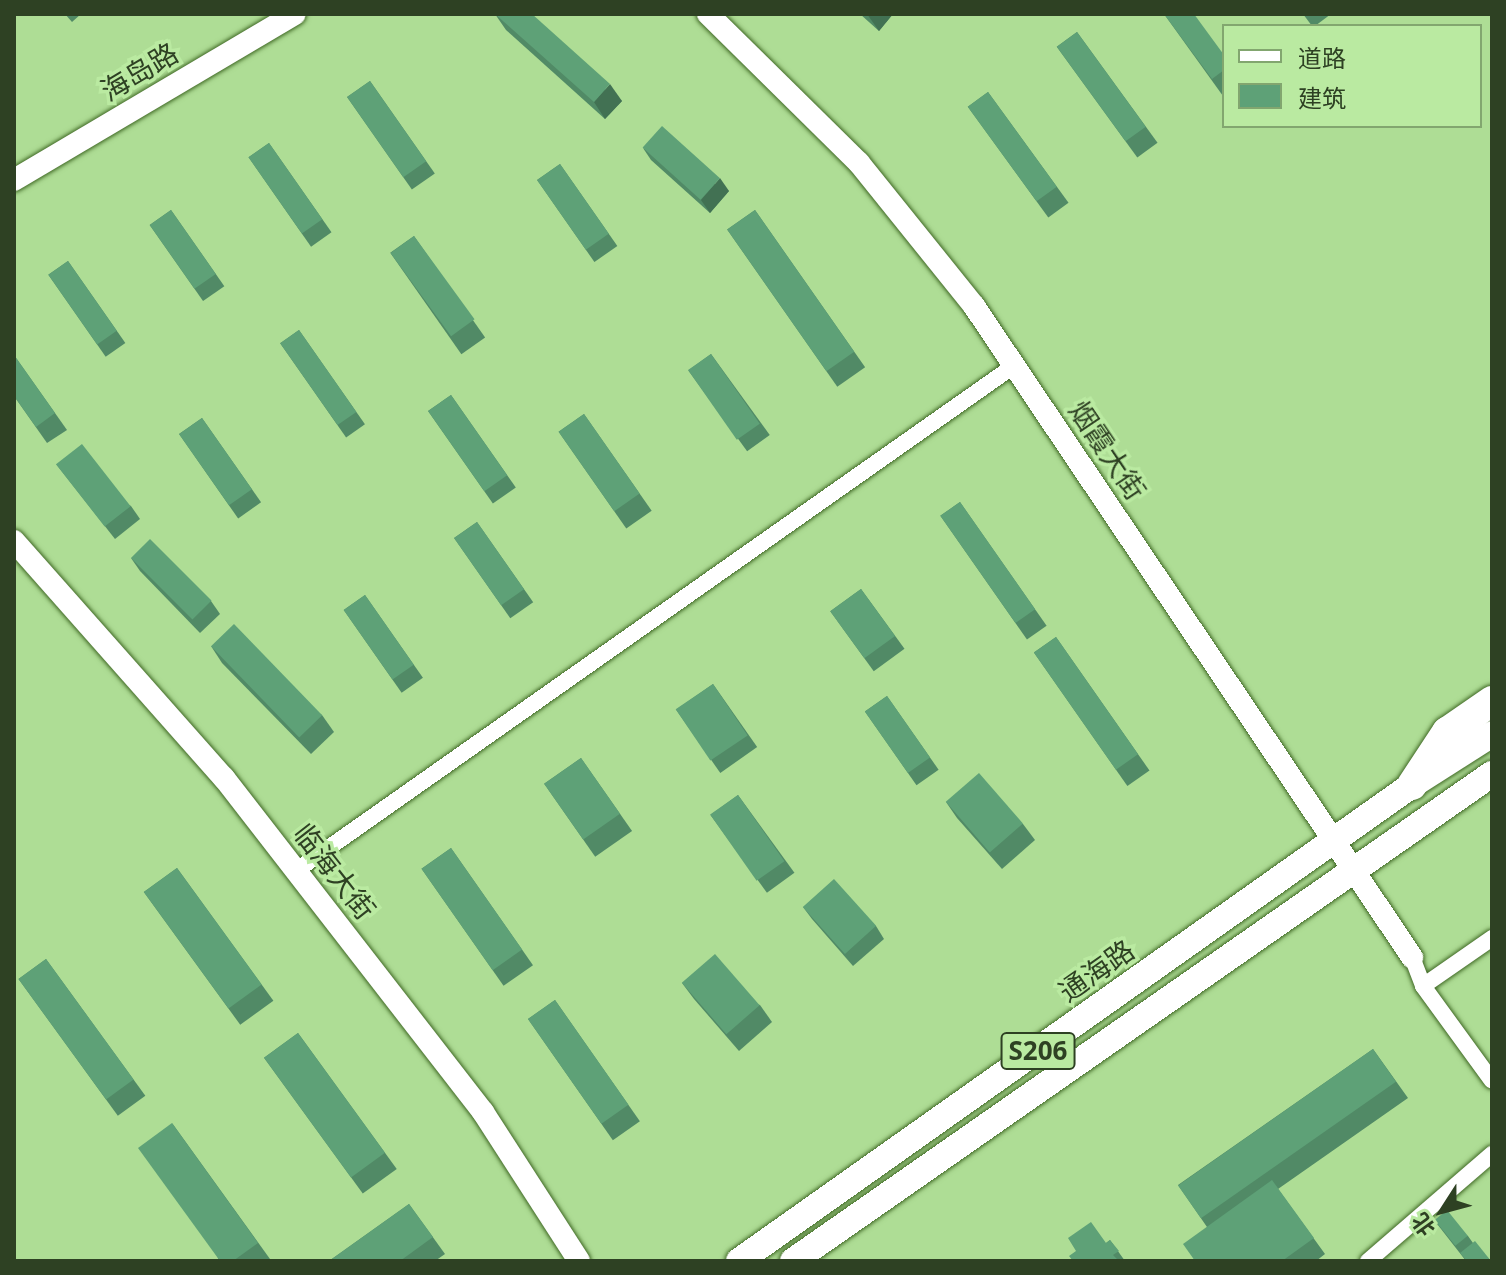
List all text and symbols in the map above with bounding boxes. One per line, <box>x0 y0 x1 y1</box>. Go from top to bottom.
legend <box>1222 24 1482 128</box>
street label: 海岛路 <box>94 35 184 107</box>
text: 道路 <box>1298 41 1346 74</box>
text: 建筑 <box>1298 81 1346 114</box>
street label: 烟霞大街 <box>1063 394 1153 506</box>
street label: 临海大街 <box>287 817 383 925</box>
street label: 通海路 <box>1052 932 1140 1008</box>
road number: S206 <box>1000 1029 1076 1073</box>
north arrow <box>1402 1171 1482 1251</box>
text: 北 <box>1404 1207 1441 1243</box>

